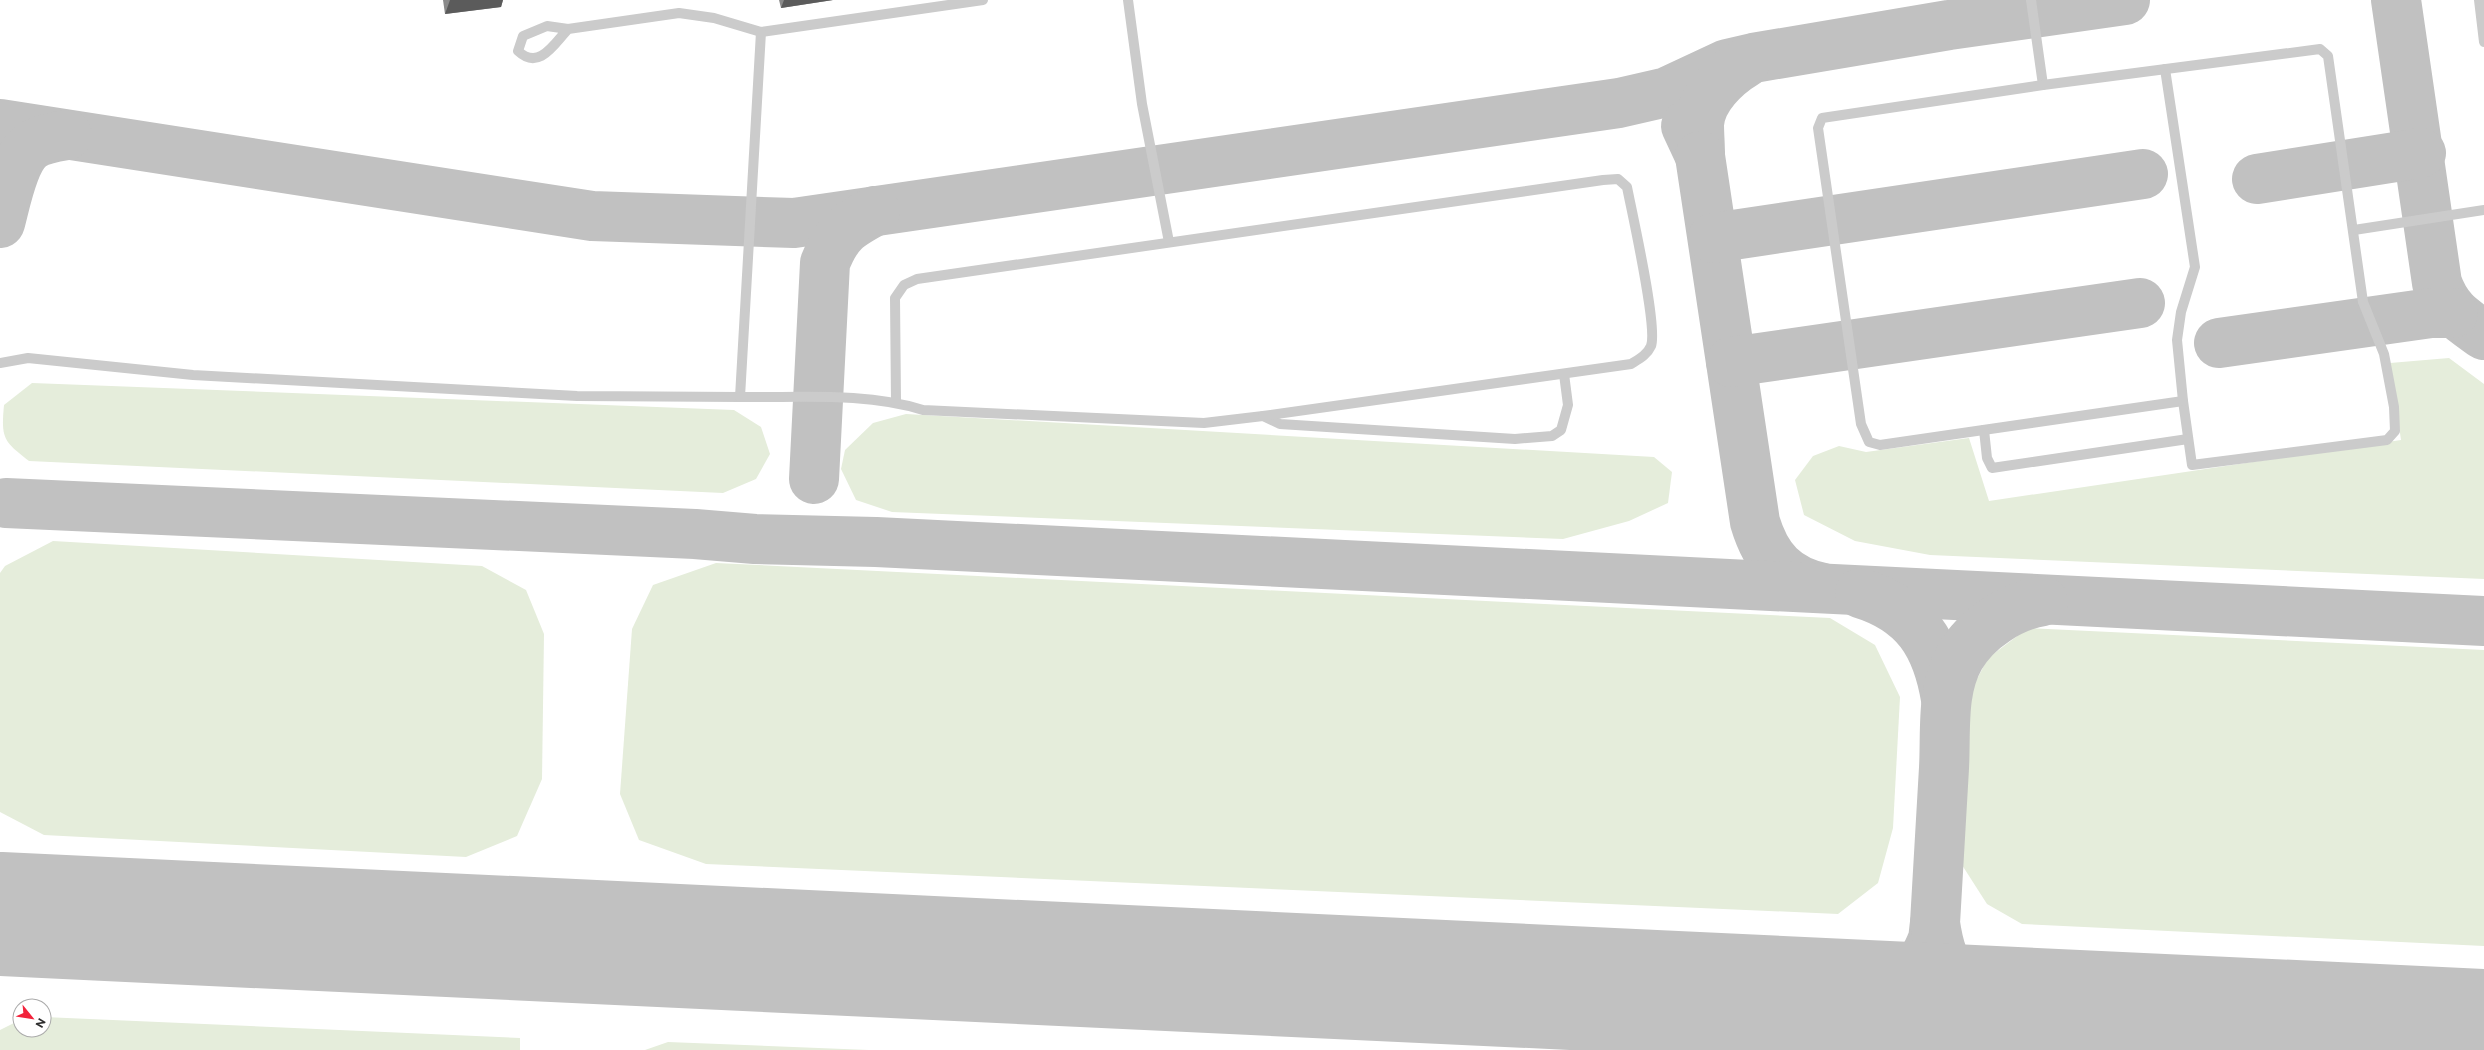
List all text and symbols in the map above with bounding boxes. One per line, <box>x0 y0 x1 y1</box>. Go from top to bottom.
north arrow <box>12 998 52 1038</box>
text: N <box>32 1016 49 1030</box>

